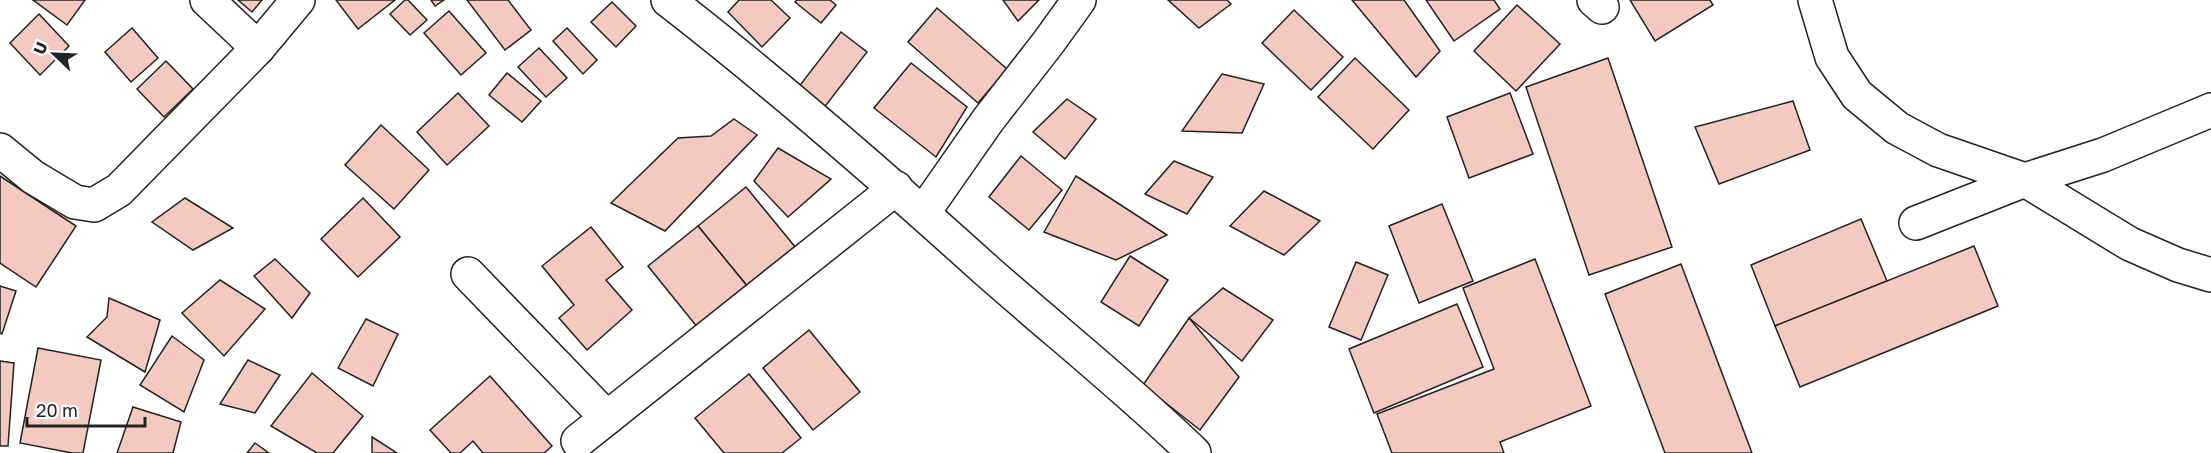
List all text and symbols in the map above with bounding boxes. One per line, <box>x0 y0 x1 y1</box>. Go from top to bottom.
north arrow <box>24 24 84 84</box>
text: U <box>29 39 52 57</box>
scale bar <box>27 390 146 428</box>
text: 20 m <box>36 399 78 421</box>

